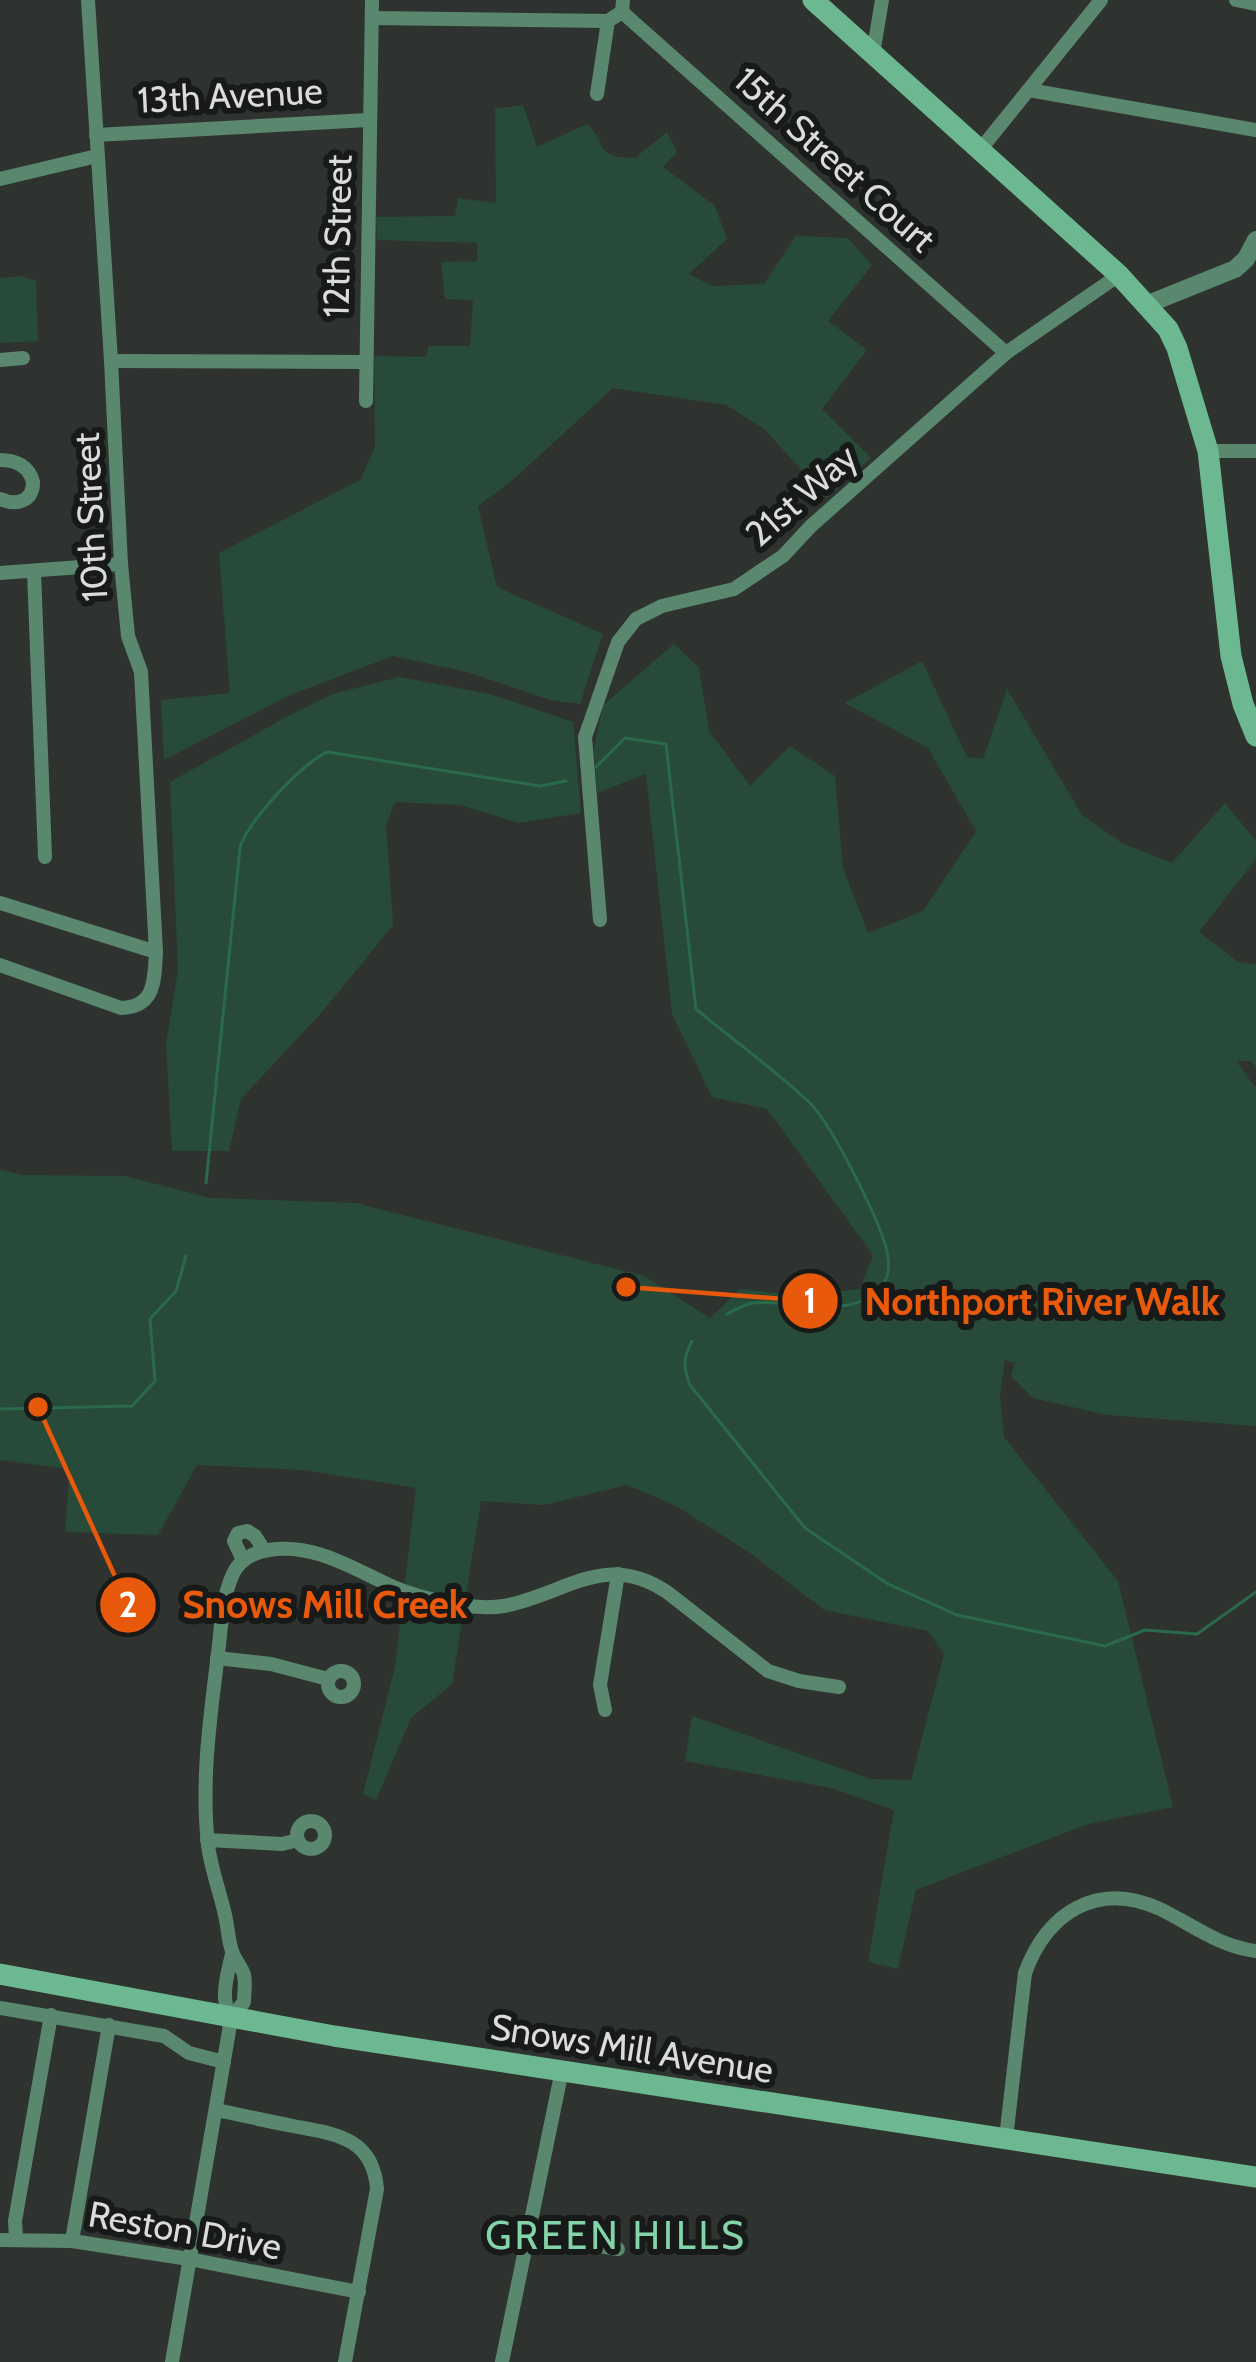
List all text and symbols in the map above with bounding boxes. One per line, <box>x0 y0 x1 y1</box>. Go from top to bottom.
street label: 15th Street Court <box>725 57 945 261</box>
street label: 13th Avenue <box>136 68 324 122</box>
street label: 12th Street <box>314 154 360 318</box>
street label: 10th Street <box>64 431 116 603</box>
street label: 21st Way <box>736 435 866 555</box>
callout: Northport River Walk <box>780 1263 1244 1338</box>
text: Northport River Walk <box>864 1277 1220 1325</box>
text: 1 <box>803 1278 817 1322</box>
callout: Snows Mill Creek <box>98 1567 492 1642</box>
text: Snows Mill Creek <box>182 1580 468 1628</box>
text: 2 <box>118 1582 138 1626</box>
street label: Snows Mill Avenue <box>488 2004 776 2092</box>
street label: Reston Drive <box>85 2191 285 2269</box>
district label: GREEN HILLS <box>485 2211 747 2259</box>

